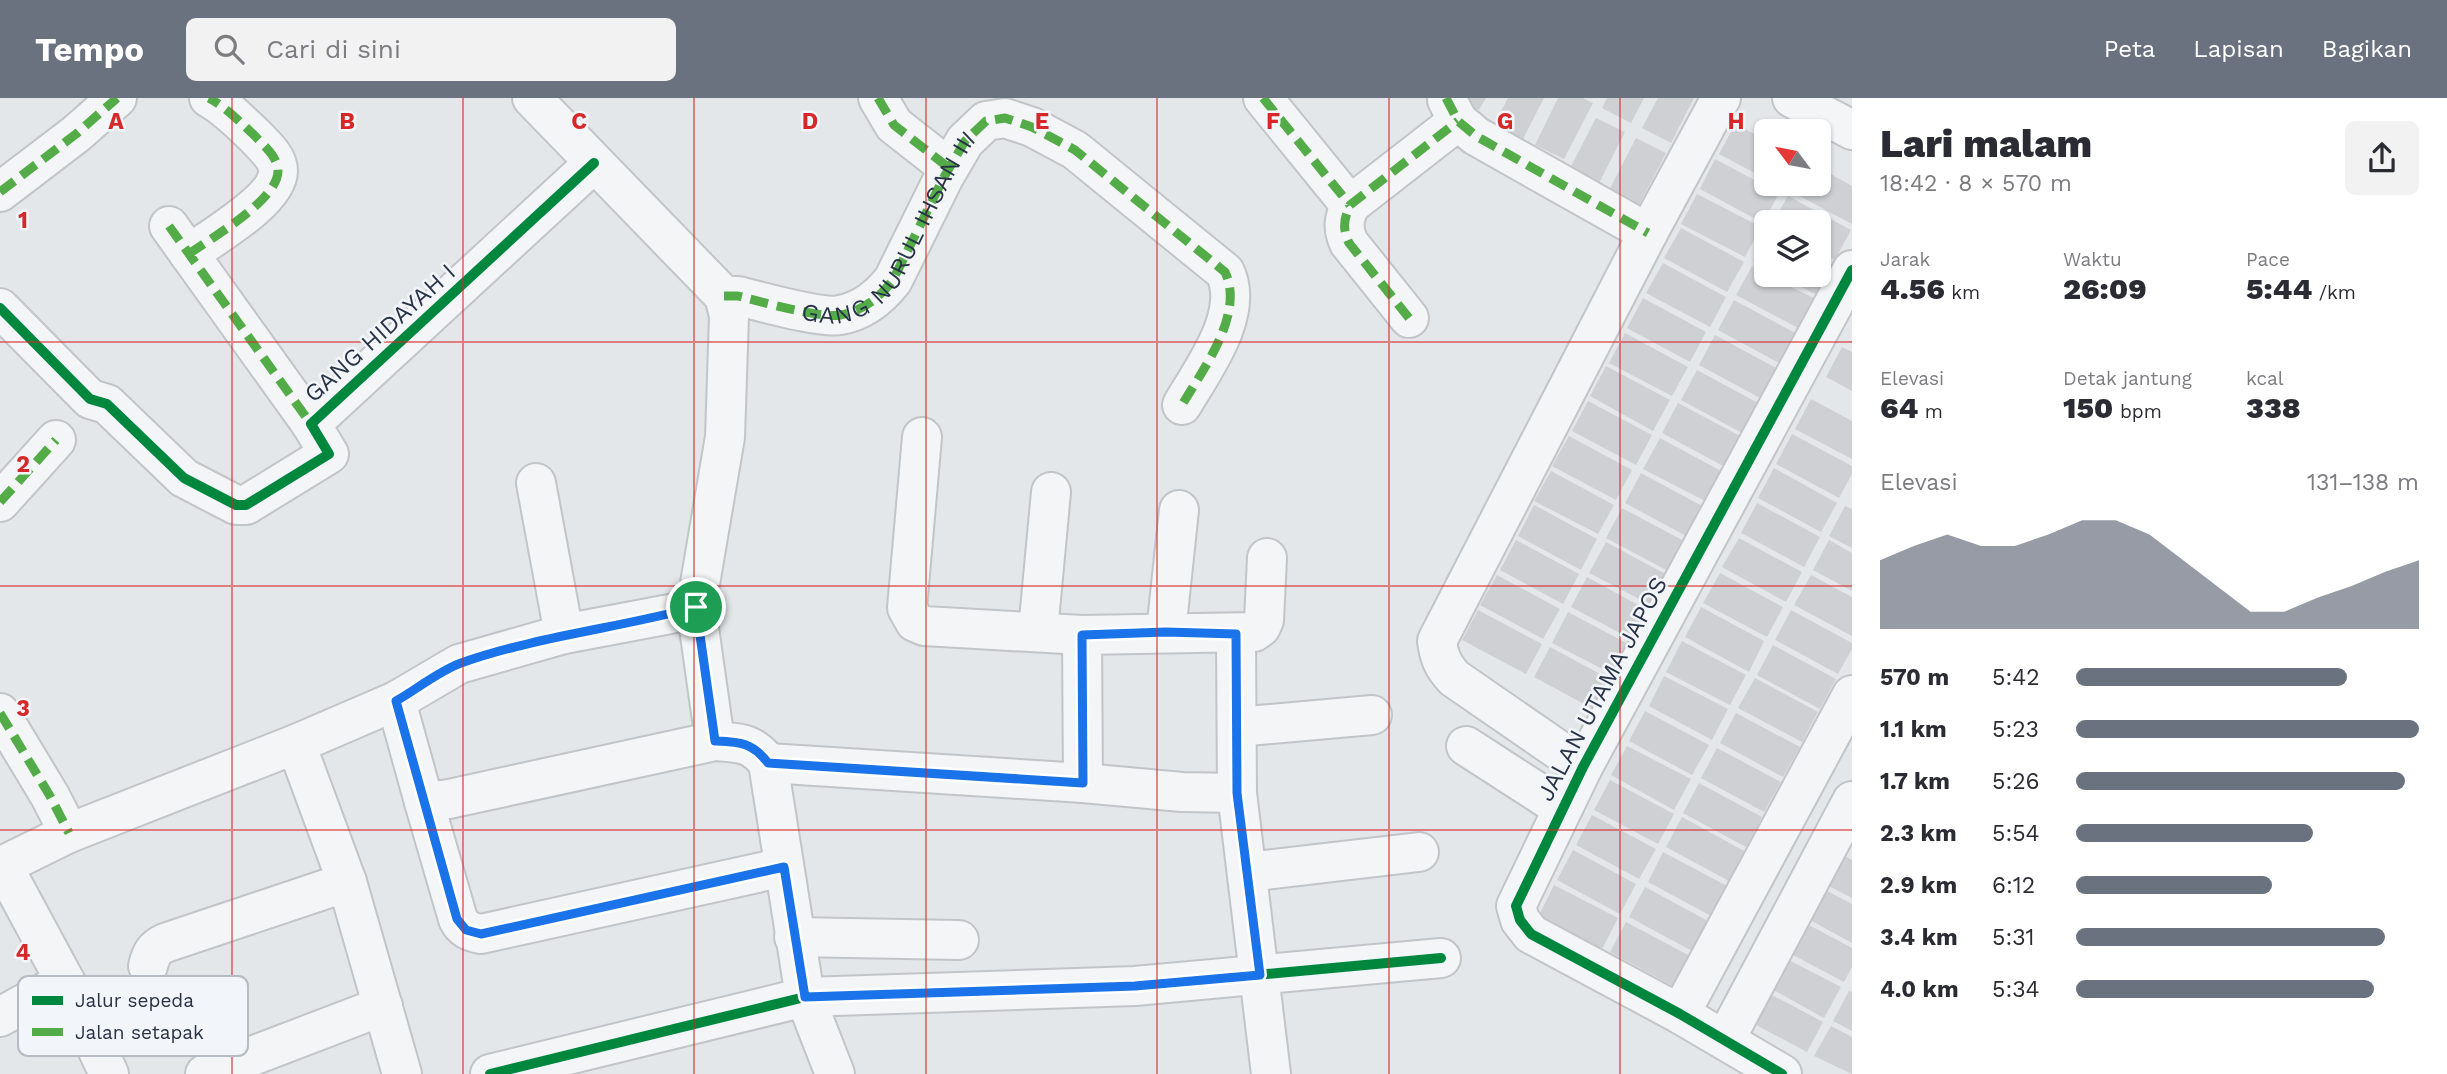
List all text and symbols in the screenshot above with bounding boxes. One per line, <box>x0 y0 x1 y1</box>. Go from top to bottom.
search box <box>186 18 676 81</box>
text: Tempo <box>35 30 144 69</box>
icon: search <box>210 30 248 68</box>
text: Cari di sini <box>266 34 401 64</box>
text: Peta <box>2104 35 2155 63</box>
text: Lapisan <box>2193 35 2284 63</box>
text: Bagikan <box>2322 35 2412 63</box>
text: A <box>108 108 124 135</box>
text: B <box>339 108 355 135</box>
text: C <box>571 108 587 135</box>
text: D <box>802 108 818 135</box>
text: E <box>1035 108 1049 135</box>
text: F <box>1266 108 1280 135</box>
text: G <box>1497 108 1513 135</box>
text: H <box>1727 108 1745 135</box>
north arrow <box>1754 119 1830 196</box>
map controls <box>1754 119 1831 287</box>
button: share <box>2345 121 2419 195</box>
text: Lari malam <box>1880 122 2092 166</box>
street label: GANG NURUL IHSAN III <box>800 125 981 330</box>
text: 18:42 · 8 × 570 m <box>1880 170 2072 197</box>
text: 1 <box>18 207 28 234</box>
button: layers <box>1754 210 1831 287</box>
text: Jarak <box>1880 248 1930 271</box>
text: Waktu <box>2063 248 2122 271</box>
text: Pace <box>2246 248 2290 271</box>
street label: GANG HIDAYAH I <box>299 258 461 408</box>
text: 4.56 <box>1880 271 1945 306</box>
text: 26:09 <box>2063 271 2147 306</box>
text: 5:44 <box>2246 271 2312 306</box>
text: km <box>1945 281 1980 304</box>
text: /km <box>2312 281 2356 304</box>
text: Elevasi <box>1880 367 1944 390</box>
text: Detak jantung <box>2063 367 2192 390</box>
text: kcal <box>2246 367 2284 390</box>
text: 64 <box>1880 390 1918 425</box>
text: 150 <box>2063 390 2113 425</box>
text: 338 <box>2246 390 2301 425</box>
text: m <box>1918 400 1943 423</box>
text: bpm <box>2113 400 2162 423</box>
text: 2 <box>16 451 30 478</box>
text: Elevasi <box>1880 469 1958 496</box>
text: 131–138 m <box>2307 469 2419 496</box>
street label: JALAN UTAMA JAPOS <box>1531 572 1673 806</box>
pin <box>666 577 726 637</box>
icon: arrive <box>677 588 715 626</box>
text: 570 m <box>1880 664 1949 691</box>
text: 5:42 <box>1992 664 2040 691</box>
text: 3 <box>16 695 30 722</box>
text: 1.1 km <box>1880 716 1947 743</box>
text: 5:23 <box>1992 716 2039 743</box>
text: 1.7 km <box>1880 768 1950 795</box>
text: 5:26 <box>1992 768 2040 795</box>
text: 2.3 km <box>1880 820 1957 847</box>
text: 5:54 <box>1992 820 2040 847</box>
text: 2.9 km <box>1880 872 1957 899</box>
text: 6:12 <box>1992 872 2035 899</box>
text: 3.4 km <box>1880 924 1958 951</box>
text: 5:31 <box>1992 924 2035 951</box>
text: 4 <box>16 939 31 966</box>
legend <box>18 976 248 1056</box>
text: 4.0 km <box>1880 976 1959 1003</box>
text: 5:34 <box>1992 976 2040 1003</box>
text: Jalur sepeda <box>75 989 194 1012</box>
text: Jalan setapak <box>75 1021 204 1044</box>

